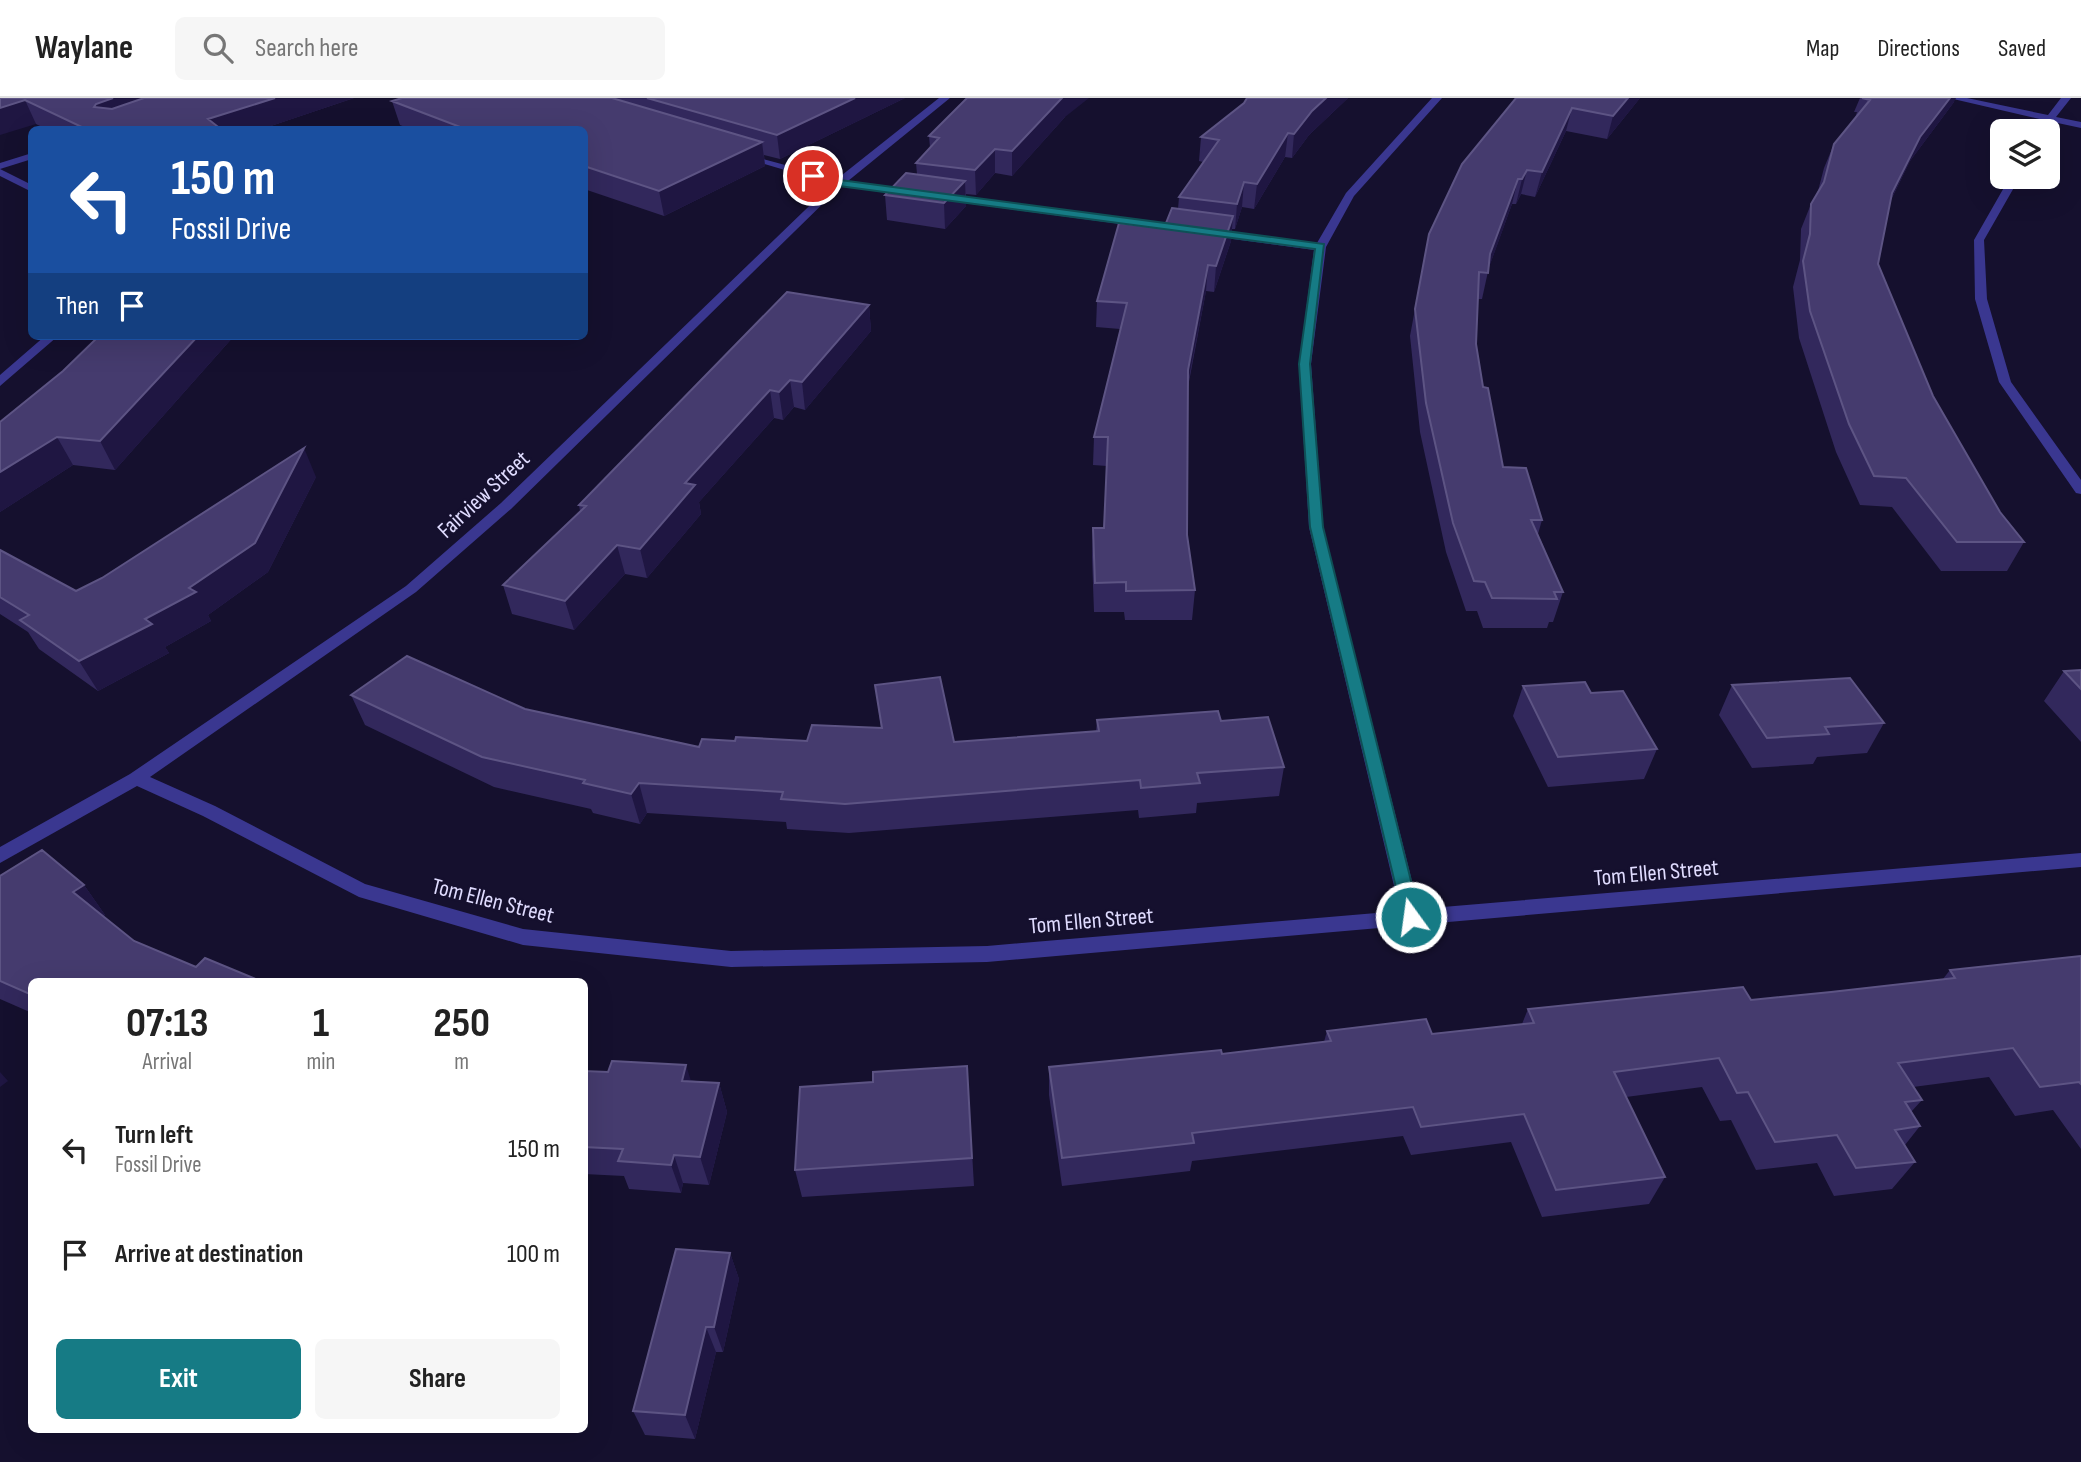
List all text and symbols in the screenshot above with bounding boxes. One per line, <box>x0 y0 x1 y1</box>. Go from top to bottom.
search box <box>175 17 665 80</box>
text: Waylane <box>35 28 133 68</box>
icon: search <box>199 29 237 67</box>
text: Search here <box>255 33 358 64</box>
text: Map <box>1806 34 1839 63</box>
text: Directions <box>1877 34 1960 63</box>
text: Saved <box>1998 34 2046 63</box>
map controls <box>1990 119 2060 189</box>
button: layers <box>1990 119 2060 189</box>
pin <box>783 146 843 206</box>
text: 150 m <box>171 150 275 209</box>
icon: left <box>56 154 147 245</box>
icon: arrive <box>794 157 832 195</box>
text: Fossil Drive <box>171 210 291 249</box>
icon: arrive <box>113 287 151 325</box>
text: Then <box>56 291 99 322</box>
street label: Fairview Street <box>432 445 536 544</box>
street label: Tom Ellen Street <box>1593 854 1720 892</box>
street label: Tom Ellen Street <box>429 872 557 930</box>
position arrow <box>1374 880 1448 954</box>
street label: Tom Ellen Street <box>1028 902 1155 940</box>
text: 07:13 <box>126 998 209 1049</box>
text: 1 <box>313 998 329 1049</box>
text: 250 <box>433 998 490 1049</box>
text: Arrival <box>143 1048 192 1076</box>
text: min <box>306 1048 335 1076</box>
text: m <box>454 1048 469 1076</box>
text: Turn left <box>115 1120 193 1151</box>
icon: left <box>56 1131 94 1169</box>
text: 150 m <box>508 1134 560 1165</box>
text: Fossil Drive <box>115 1151 202 1179</box>
icon: arrive <box>56 1236 94 1274</box>
text: Arrive at destination <box>115 1239 303 1270</box>
text: 100 m <box>507 1239 560 1270</box>
button: Exit <box>56 1339 301 1419</box>
button: Share <box>315 1339 560 1419</box>

